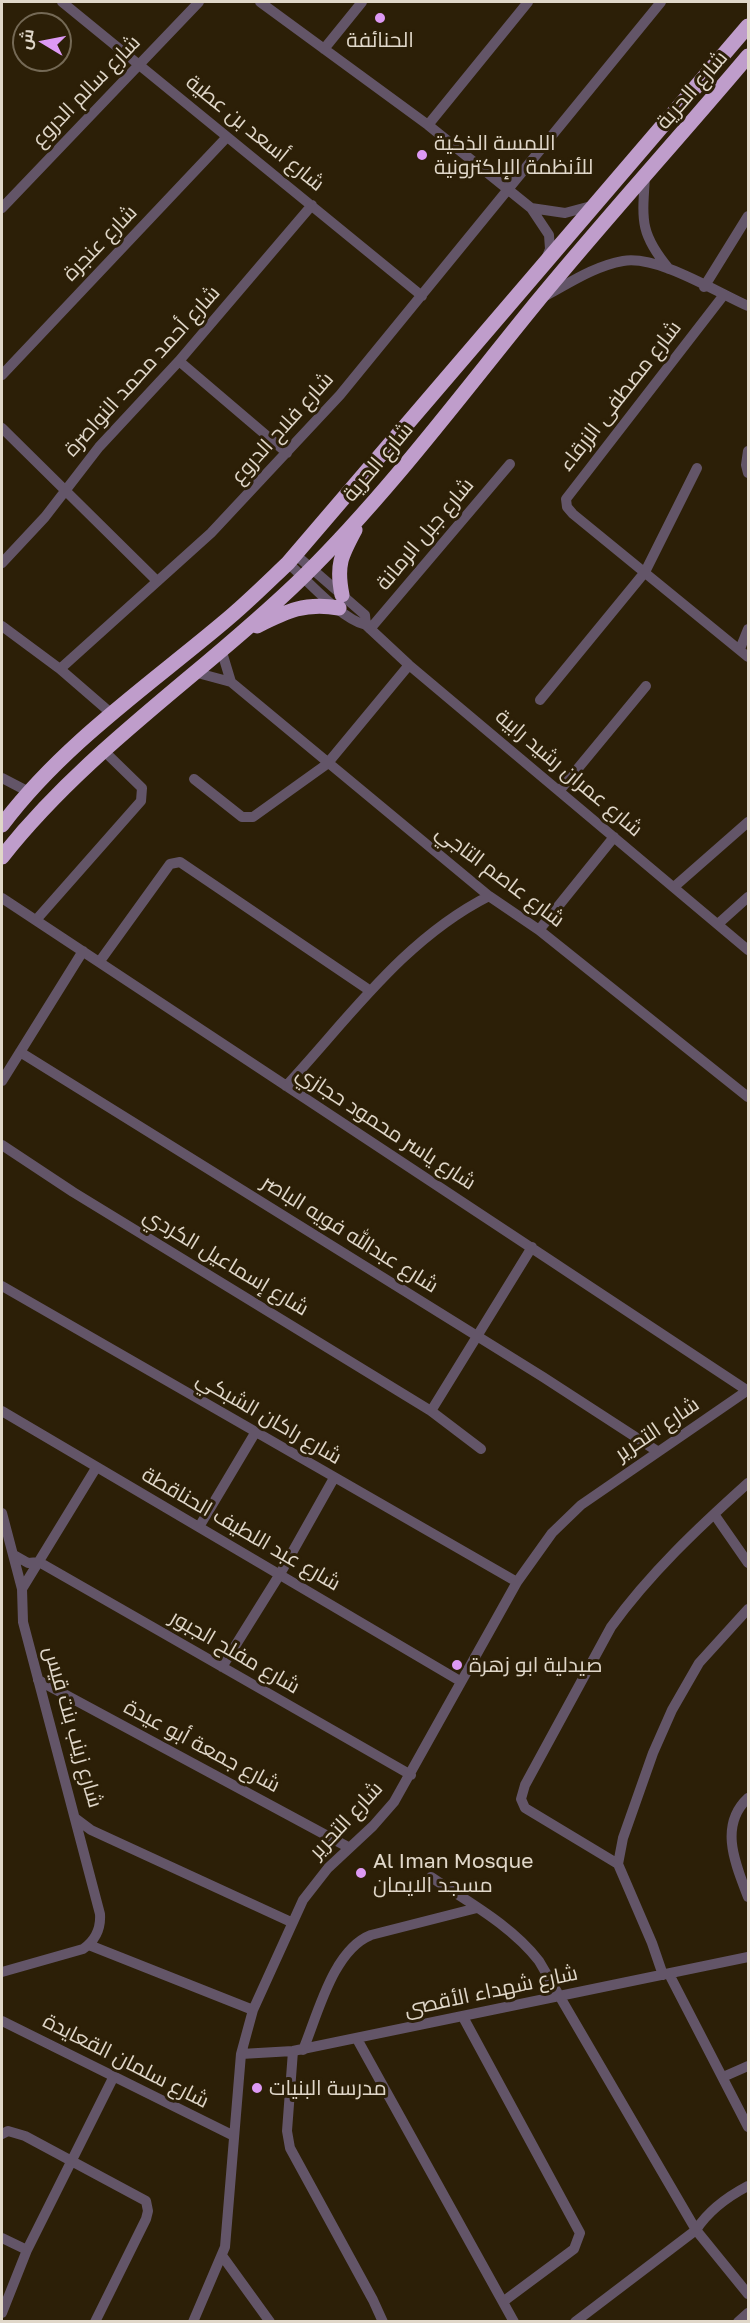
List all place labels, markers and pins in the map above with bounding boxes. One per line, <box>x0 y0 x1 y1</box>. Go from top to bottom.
marker: الحنائفة <box>373 11 387 25</box>
place label: الحنائفة <box>346 27 414 53</box>
place label: اللمسة الذكية للأنظمة الإلكترونية <box>434 130 593 180</box>
marker: اللمسة الذكية للأنظمة الإلكترونية <box>415 148 429 162</box>
place label: صيدلية ابو زهرة <box>469 1652 602 1678</box>
marker: صيدلية ابو زهرة <box>450 1658 464 1672</box>
place label: Al Iman Mosque مسجد الايمان <box>373 1848 533 1898</box>
marker: Al Iman Mosque مسجد الايمان <box>354 1866 368 1880</box>
place label: مدرسة البنيات <box>269 2075 387 2101</box>
marker: مدرسة البنيات <box>250 2081 264 2095</box>

